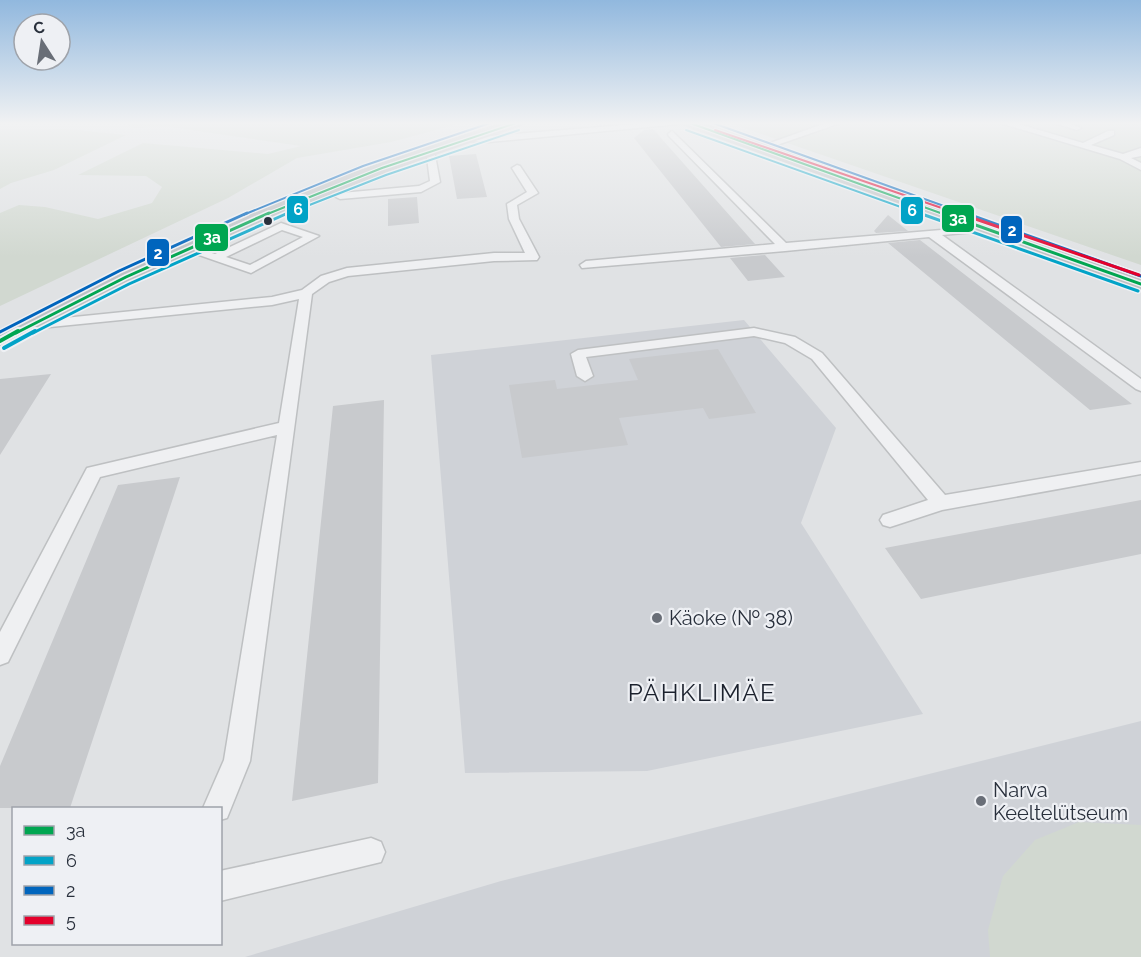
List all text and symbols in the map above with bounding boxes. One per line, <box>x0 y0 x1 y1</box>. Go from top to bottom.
north arrow <box>12 12 72 72</box>
text: С <box>32 17 46 38</box>
line badge: 6 <box>286 195 309 224</box>
line badge: 6 <box>900 196 924 225</box>
text: 6 <box>293 200 303 219</box>
text: 6 <box>907 201 917 220</box>
line badge: 3a <box>941 204 975 233</box>
text: 3a <box>949 209 967 228</box>
unlabelled marker <box>262 215 274 227</box>
line badge: 2 <box>1000 215 1023 244</box>
text: 2 <box>1007 221 1017 240</box>
line badge: 3a <box>194 223 229 252</box>
text: 3a <box>203 228 221 247</box>
line badge: 2 <box>146 238 170 267</box>
text: 2 <box>153 244 163 263</box>
place label: Käoke (№ 38) <box>669 606 793 630</box>
marker: Käoke (№ 38) <box>650 611 664 625</box>
district label: PÄHKLIMÄE <box>628 678 776 707</box>
place label: Narva Keeltelütseum <box>993 778 1128 825</box>
marker: Narva Keeltelütseum <box>974 794 988 808</box>
legend <box>12 807 222 945</box>
text: 3a <box>66 820 85 841</box>
text: 6 <box>66 850 77 871</box>
text: 2 <box>66 880 75 901</box>
text: 5 <box>66 910 76 931</box>

